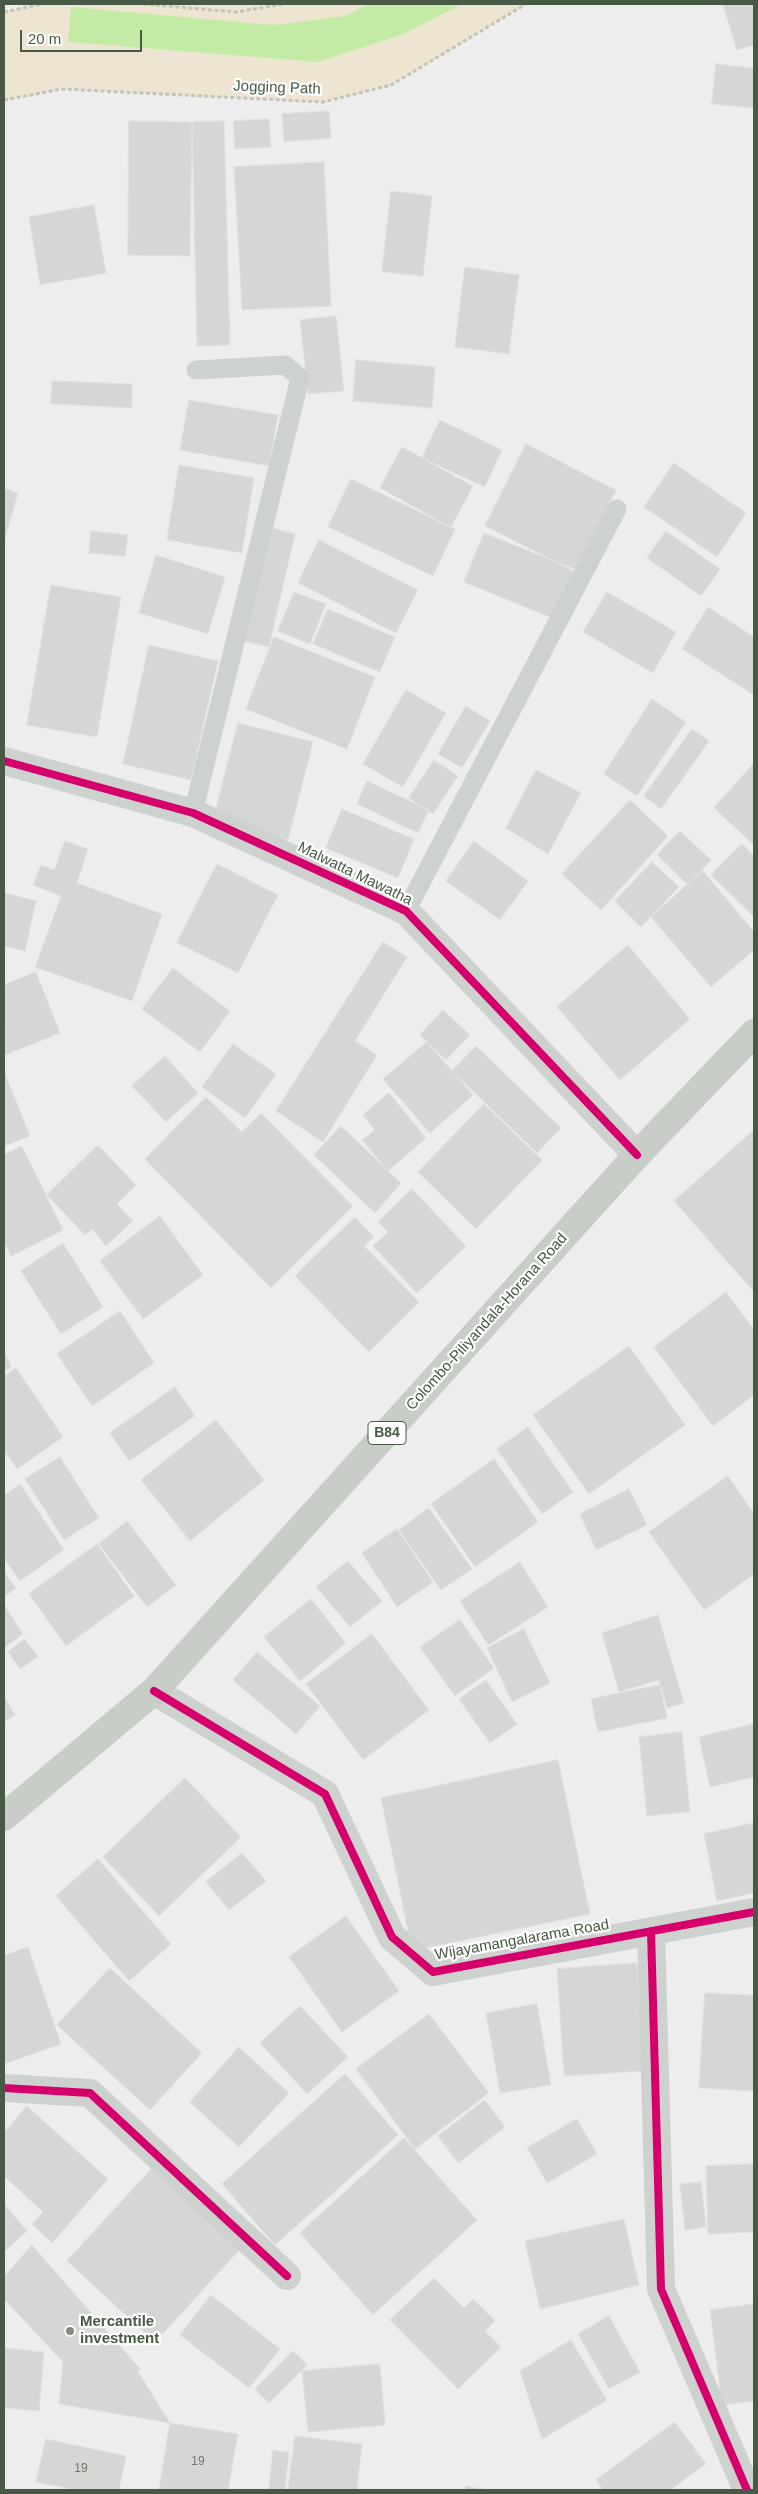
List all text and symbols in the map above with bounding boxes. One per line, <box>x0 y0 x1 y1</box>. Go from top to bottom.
scale bar <box>22 20 145 52</box>
text: 20 m <box>28 30 61 47</box>
street label: Jogging Path <box>233 77 321 99</box>
street label: Malwatta Mawatha <box>295 839 415 909</box>
street label: Colombo-Piliyandala-Horana Road <box>403 1230 571 1414</box>
road number: B84 <box>368 1422 406 1445</box>
street label: Wijayamangalarama Road <box>433 1916 611 1964</box>
place label: Mercantile investment <box>80 2313 159 2348</box>
marker: Mercantile investment <box>64 2325 76 2337</box>
house number: 19 <box>191 2455 205 2469</box>
house number: 19 <box>74 2462 88 2476</box>

